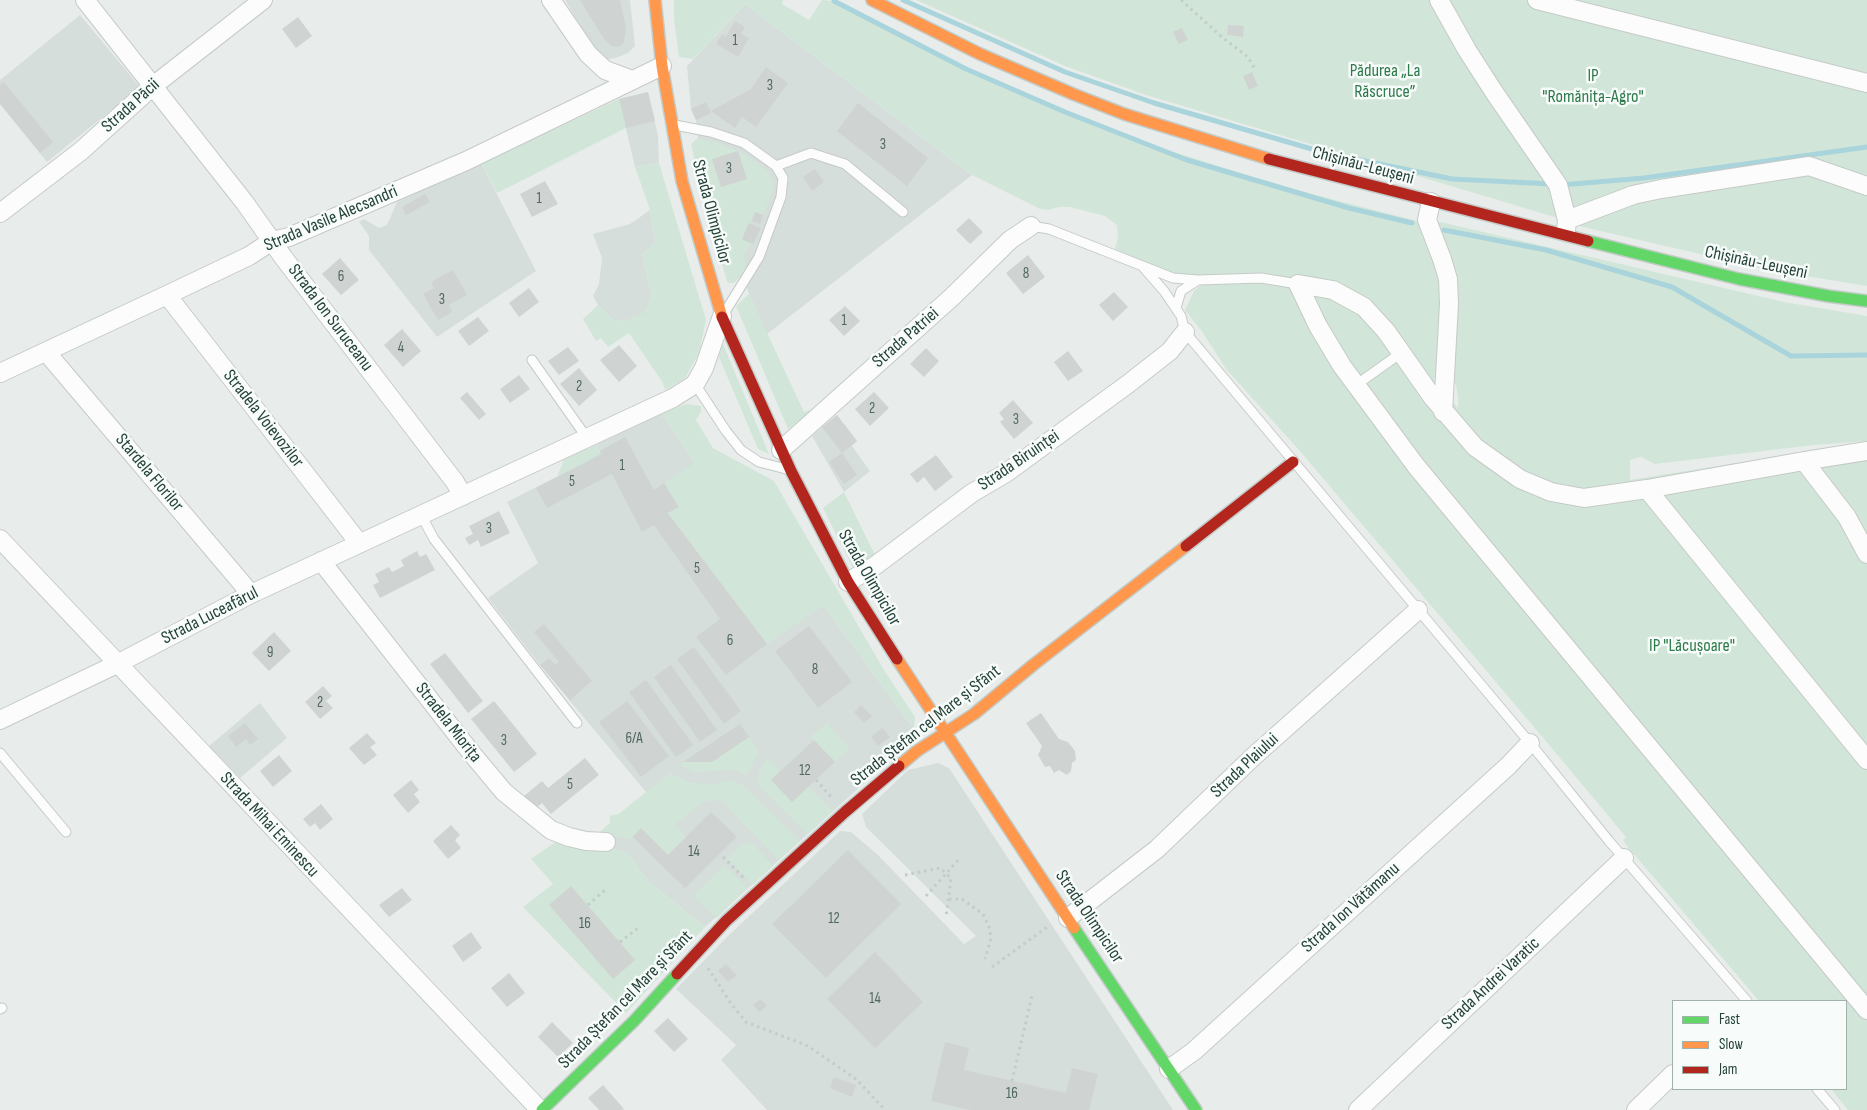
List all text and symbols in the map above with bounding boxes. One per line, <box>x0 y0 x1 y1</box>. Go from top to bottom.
house number: 1 <box>732 32 738 50</box>
park label: Pădurea „La Răscruce” <box>1350 60 1420 102</box>
park label: IP "Romănița-Agro" <box>1542 65 1644 108</box>
street label: Strada Păcii <box>98 74 164 138</box>
house number: 3 <box>767 77 773 95</box>
house number: 3 <box>880 136 886 154</box>
street label: Chișinău-Leușeni <box>1310 142 1416 190</box>
street label: Strada Olimpicilor <box>687 157 735 267</box>
house number: 3 <box>726 160 732 178</box>
street label: Strada Vasile Alecsandri <box>261 181 401 257</box>
house number: 1 <box>536 190 542 208</box>
street label: Chișinău-Leușeni <box>1703 242 1809 284</box>
street label: Strada Ion Suruceanu <box>283 260 377 376</box>
house number: 8 <box>1023 265 1029 283</box>
house number: 6 <box>338 268 344 286</box>
house number: 3 <box>439 291 445 309</box>
street label: Strada Patriei <box>868 303 944 373</box>
house number: 1 <box>841 312 847 330</box>
house number: 4 <box>398 339 404 357</box>
street label: Stradela Voievozilor <box>218 366 308 472</box>
house number: 2 <box>576 378 582 396</box>
house number: 2 <box>869 400 875 418</box>
house number: 3 <box>1013 411 1019 429</box>
street label: Strada Biruinței <box>974 426 1064 496</box>
street label: Stardela Florilor <box>110 430 188 516</box>
house number: 1 <box>619 457 625 475</box>
house number: 5 <box>569 473 575 491</box>
house number: 3 <box>486 520 492 538</box>
street label: Strada Olimpicilor <box>833 526 905 630</box>
house number: 5 <box>694 560 700 578</box>
street label: Strada Luceafărul <box>158 582 262 650</box>
house number: 6 <box>727 632 733 650</box>
park label: IP "Lăcușoare" <box>1649 635 1735 657</box>
house number: 9 <box>267 644 273 662</box>
house number: 8 <box>812 661 818 679</box>
street label: Strada Ștefan cel Mare și Sfânt <box>847 661 1005 791</box>
street label: Stradela Miorița <box>410 679 486 767</box>
house number: 2 <box>317 694 323 712</box>
street label: Strada Plaiului <box>1206 729 1284 803</box>
house number: 6/A <box>625 730 643 748</box>
house number: 3 <box>501 732 507 750</box>
house number: 12 <box>799 762 811 780</box>
street label: Strada Mihai Eminescu <box>215 768 323 882</box>
house number: 5 <box>567 776 573 794</box>
house number: 14 <box>688 843 700 861</box>
street label: Strada Ion Vătămanu <box>1298 858 1404 958</box>
street label: Strada Olimpicilor <box>1050 867 1128 967</box>
house number: 12 <box>828 910 840 928</box>
house number: 16 <box>579 915 591 933</box>
street label: Strada Ștefan cel Mare și Sfânt <box>554 926 698 1074</box>
street label: Strada Andrei Varatic <box>1437 933 1545 1035</box>
house number: 14 <box>869 990 881 1008</box>
legend <box>1672 1000 1847 1090</box>
text: Fast <box>1719 1010 1740 1029</box>
text: Slow <box>1719 1035 1743 1054</box>
text: Jam <box>1719 1060 1737 1079</box>
house number: 16 <box>1006 1085 1018 1103</box>

